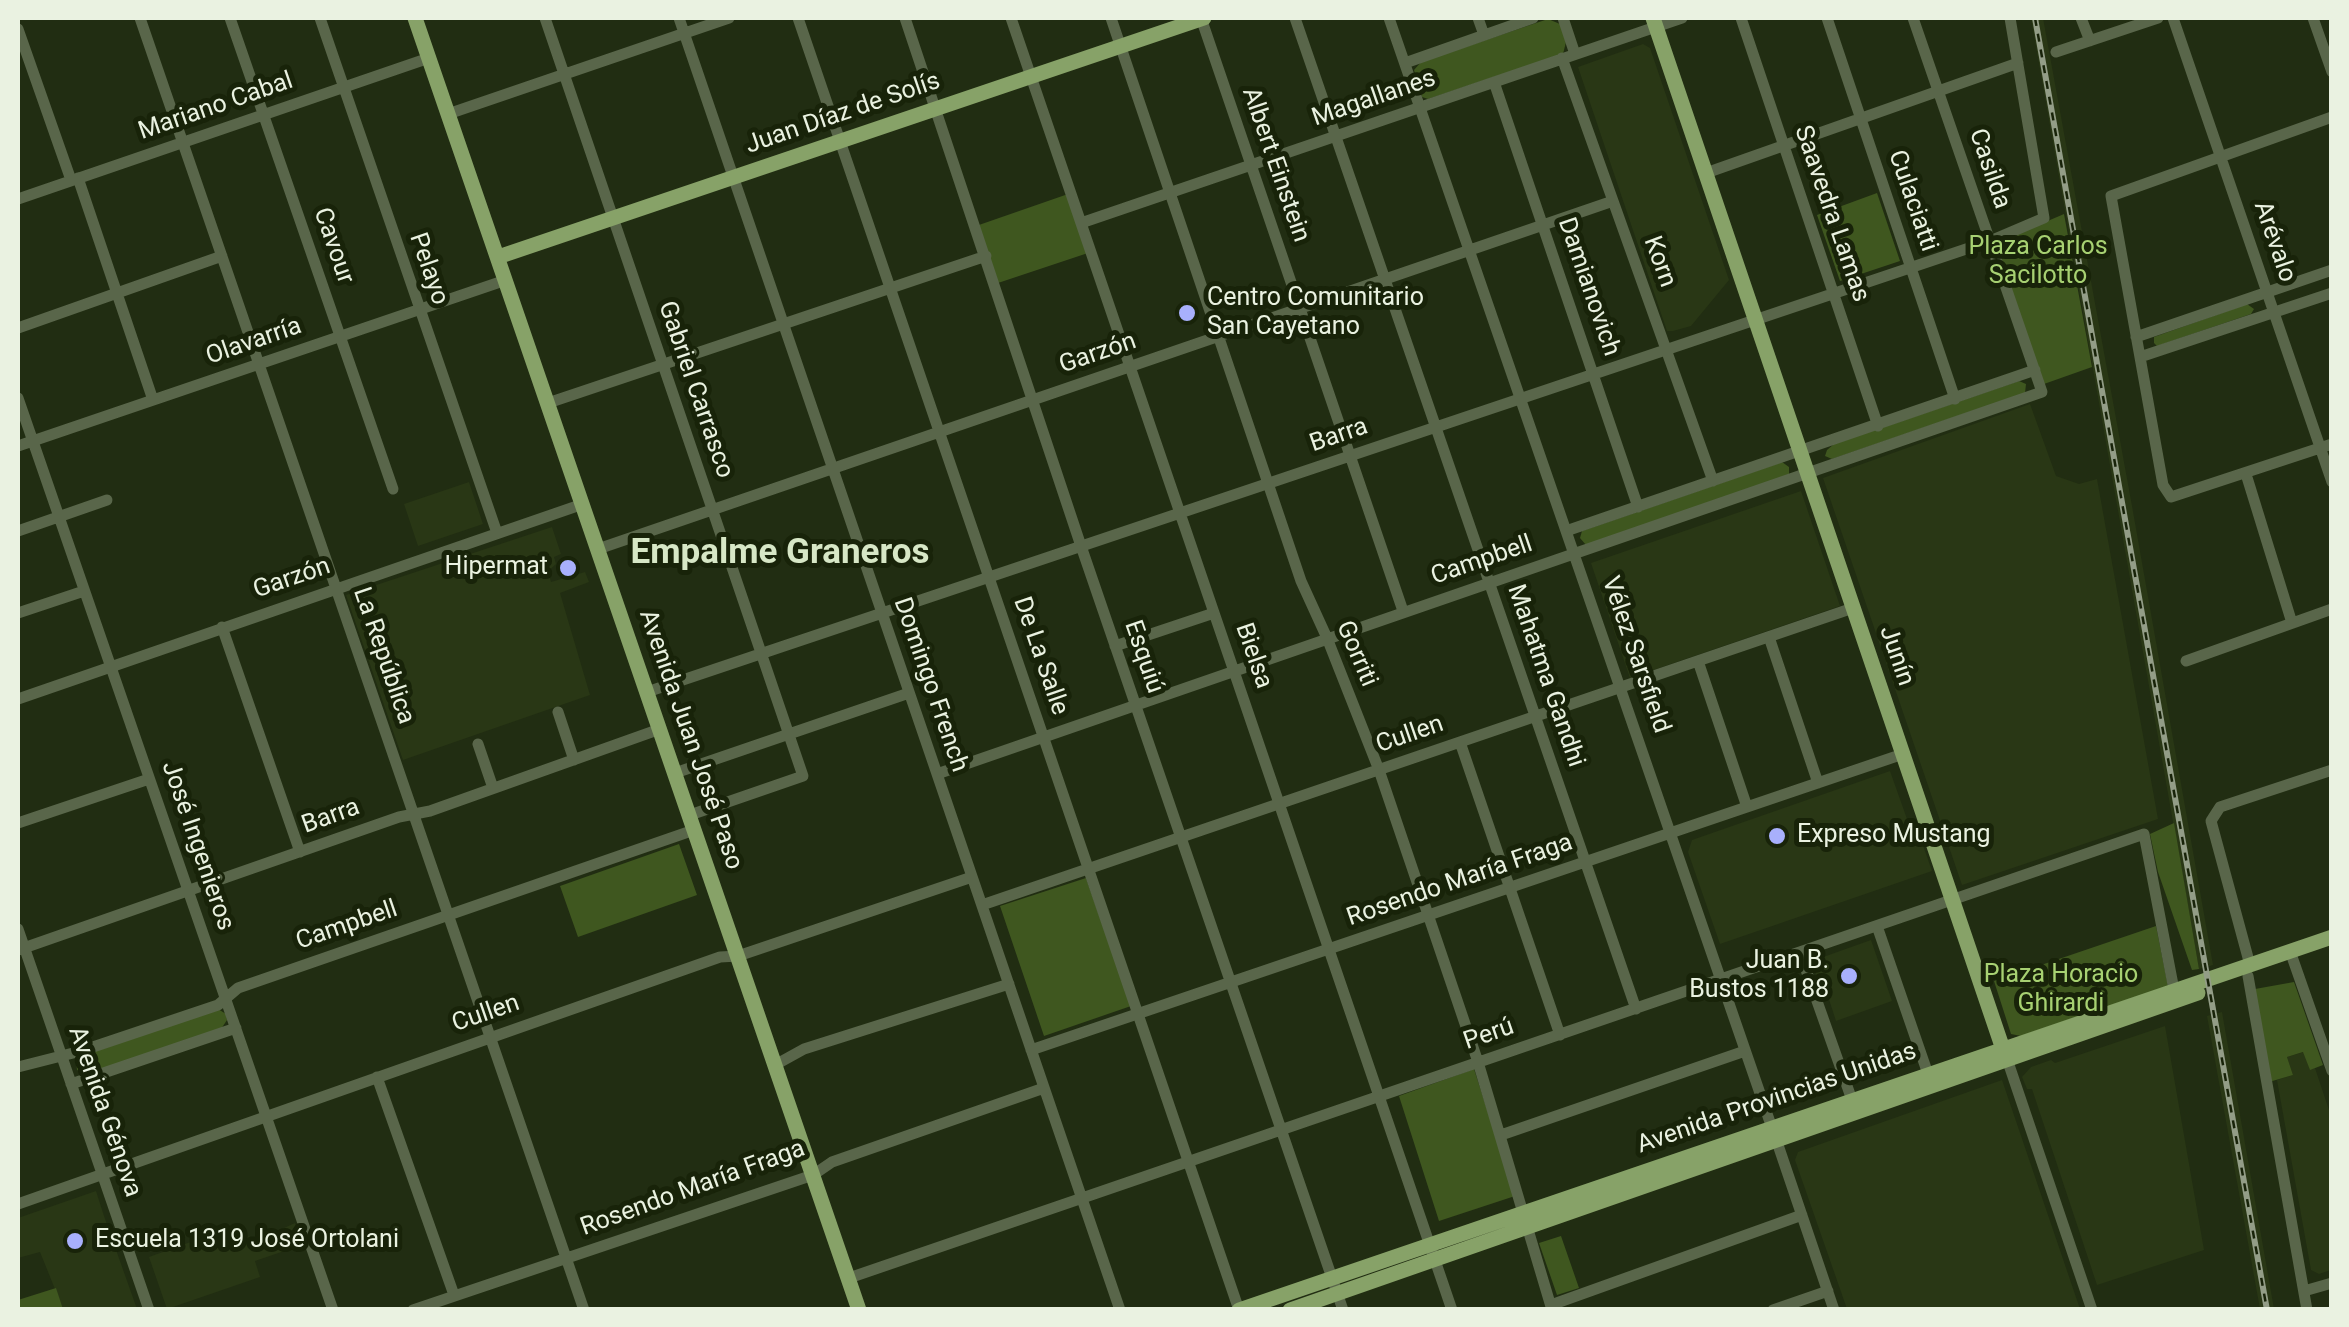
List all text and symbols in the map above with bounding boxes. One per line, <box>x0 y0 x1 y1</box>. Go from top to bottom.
street label: Magallanes <box>1308 64 1440 134</box>
street label: Mariano Cabal <box>135 67 297 147</box>
street label: Juan Díaz de Solís <box>742 67 944 161</box>
street label: Albert Einstein <box>1235 84 1315 246</box>
street label: Saavedra Lamas <box>1787 122 1875 306</box>
street label: Casilda <box>1961 125 2017 213</box>
street label: Culaciatti <box>1881 147 1943 255</box>
street label: Arévalo <box>2246 198 2302 286</box>
street label: Cavour <box>306 204 360 288</box>
street label: Damianovich <box>1550 214 1626 360</box>
street label: Pelayo <box>402 229 454 309</box>
street label: Korn <box>1636 232 1682 292</box>
park label: Plaza Carlos Sacilotto <box>1968 233 2108 292</box>
place label: Centro Comunitario San Cayetano <box>1207 284 1424 343</box>
street label: Gabriel Carrasco <box>651 298 739 482</box>
marker: Centro Comunitario San Cayetano <box>1176 302 1198 324</box>
street label: Olavarría <box>202 312 306 372</box>
street label: Garzón <box>1056 327 1140 381</box>
street label: Barra <box>1306 412 1372 460</box>
street label: Campbell <box>1427 530 1537 592</box>
district label: Empalme Graneros <box>631 533 929 575</box>
street label: Garzón <box>250 552 334 606</box>
place label: Hipermat <box>445 553 548 583</box>
marker: Hipermat <box>557 557 579 579</box>
street label: Vélez Sarsfield <box>1594 573 1676 737</box>
street label: Mahatma Gandhi <box>1500 581 1590 771</box>
street label: La República <box>346 584 420 728</box>
street label: De La Salle <box>1006 593 1074 719</box>
street label: Domingo French <box>886 594 974 776</box>
street label: Avenida Juan José Paso <box>631 606 749 874</box>
street label: Esquiú <box>1117 617 1169 697</box>
street label: Gorriti <box>1329 617 1383 691</box>
street label: Bielsa <box>1228 619 1278 693</box>
street label: Junín <box>1872 622 1920 690</box>
street label: Cullen <box>1372 710 1448 760</box>
street label: José Ingenieros <box>154 758 240 934</box>
street label: Barra <box>298 793 364 841</box>
place label: Expreso Mustang <box>1797 821 1991 851</box>
marker: Expreso Mustang <box>1766 825 1788 847</box>
street label: Rosendo María Fraga <box>1343 828 1577 934</box>
street label: Campbell <box>292 895 402 957</box>
place label: Juan B. Bustos 1188 <box>1689 947 1829 1006</box>
park label: Plaza Horacio Ghirardi <box>1984 961 2138 1020</box>
marker: Juan B. Bustos 1188 <box>1838 965 1860 987</box>
street label: Cullen <box>448 989 524 1039</box>
street label: Perú <box>1460 1012 1518 1058</box>
street label: Avenida Génova <box>61 1023 147 1201</box>
street label: Avenida Provincias Unidas <box>1633 1037 1921 1161</box>
street label: Rosendo María Fraga <box>577 1134 809 1244</box>
place label: Escuela 1319 José Ortolani <box>95 1226 399 1256</box>
marker: Escuela 1319 José Ortolani <box>64 1230 86 1252</box>

